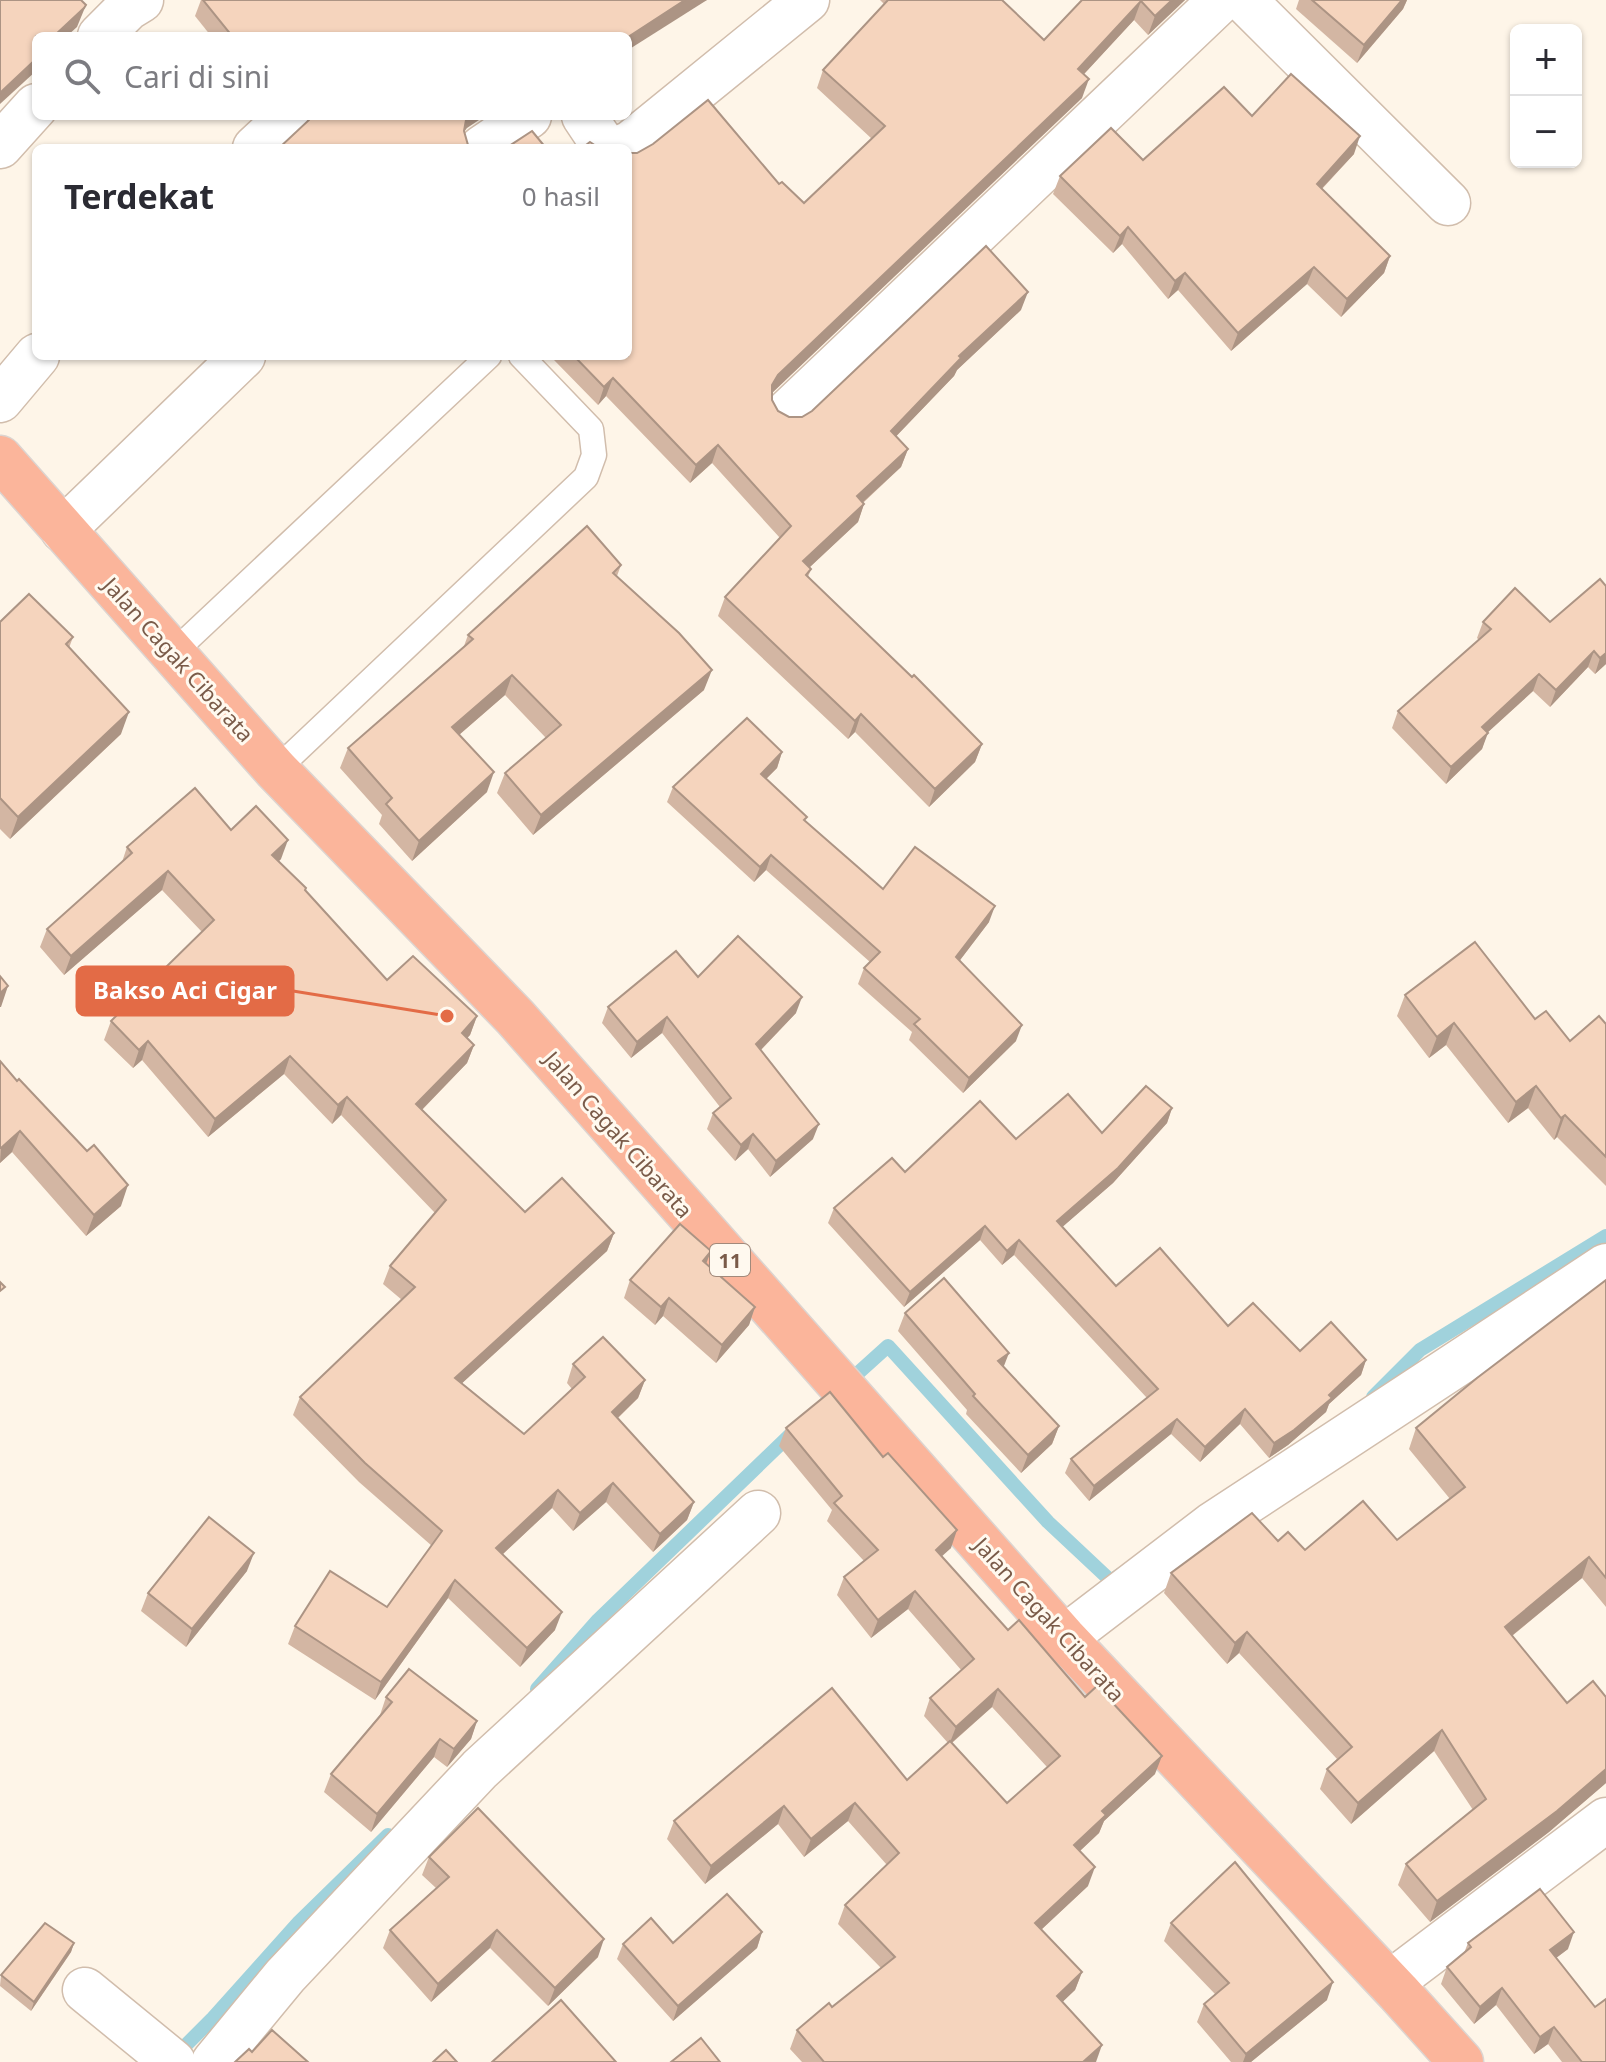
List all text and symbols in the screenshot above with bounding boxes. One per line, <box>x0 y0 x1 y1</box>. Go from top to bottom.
map controls <box>1510 24 1582 168</box>
button: + <box>1510 24 1582 96</box>
search box <box>32 32 632 120</box>
icon: search <box>60 54 104 98</box>
text: Cari di sini <box>124 56 270 97</box>
button: − <box>1510 96 1582 168</box>
text: Terdekat <box>64 173 214 219</box>
text: 0 hasil <box>522 178 600 214</box>
street label: Jalan Cagak Cibarata <box>96 569 261 748</box>
callout: Bakso Aci Cigar <box>77 967 293 1015</box>
text: Bakso Aci Cigar <box>93 973 277 1006</box>
street label: Jalan Cagak Cibarata <box>537 1043 700 1224</box>
road number: 11 <box>710 1244 750 1276</box>
street label: Jalan Cagak Cibarata <box>967 1529 1132 1708</box>

